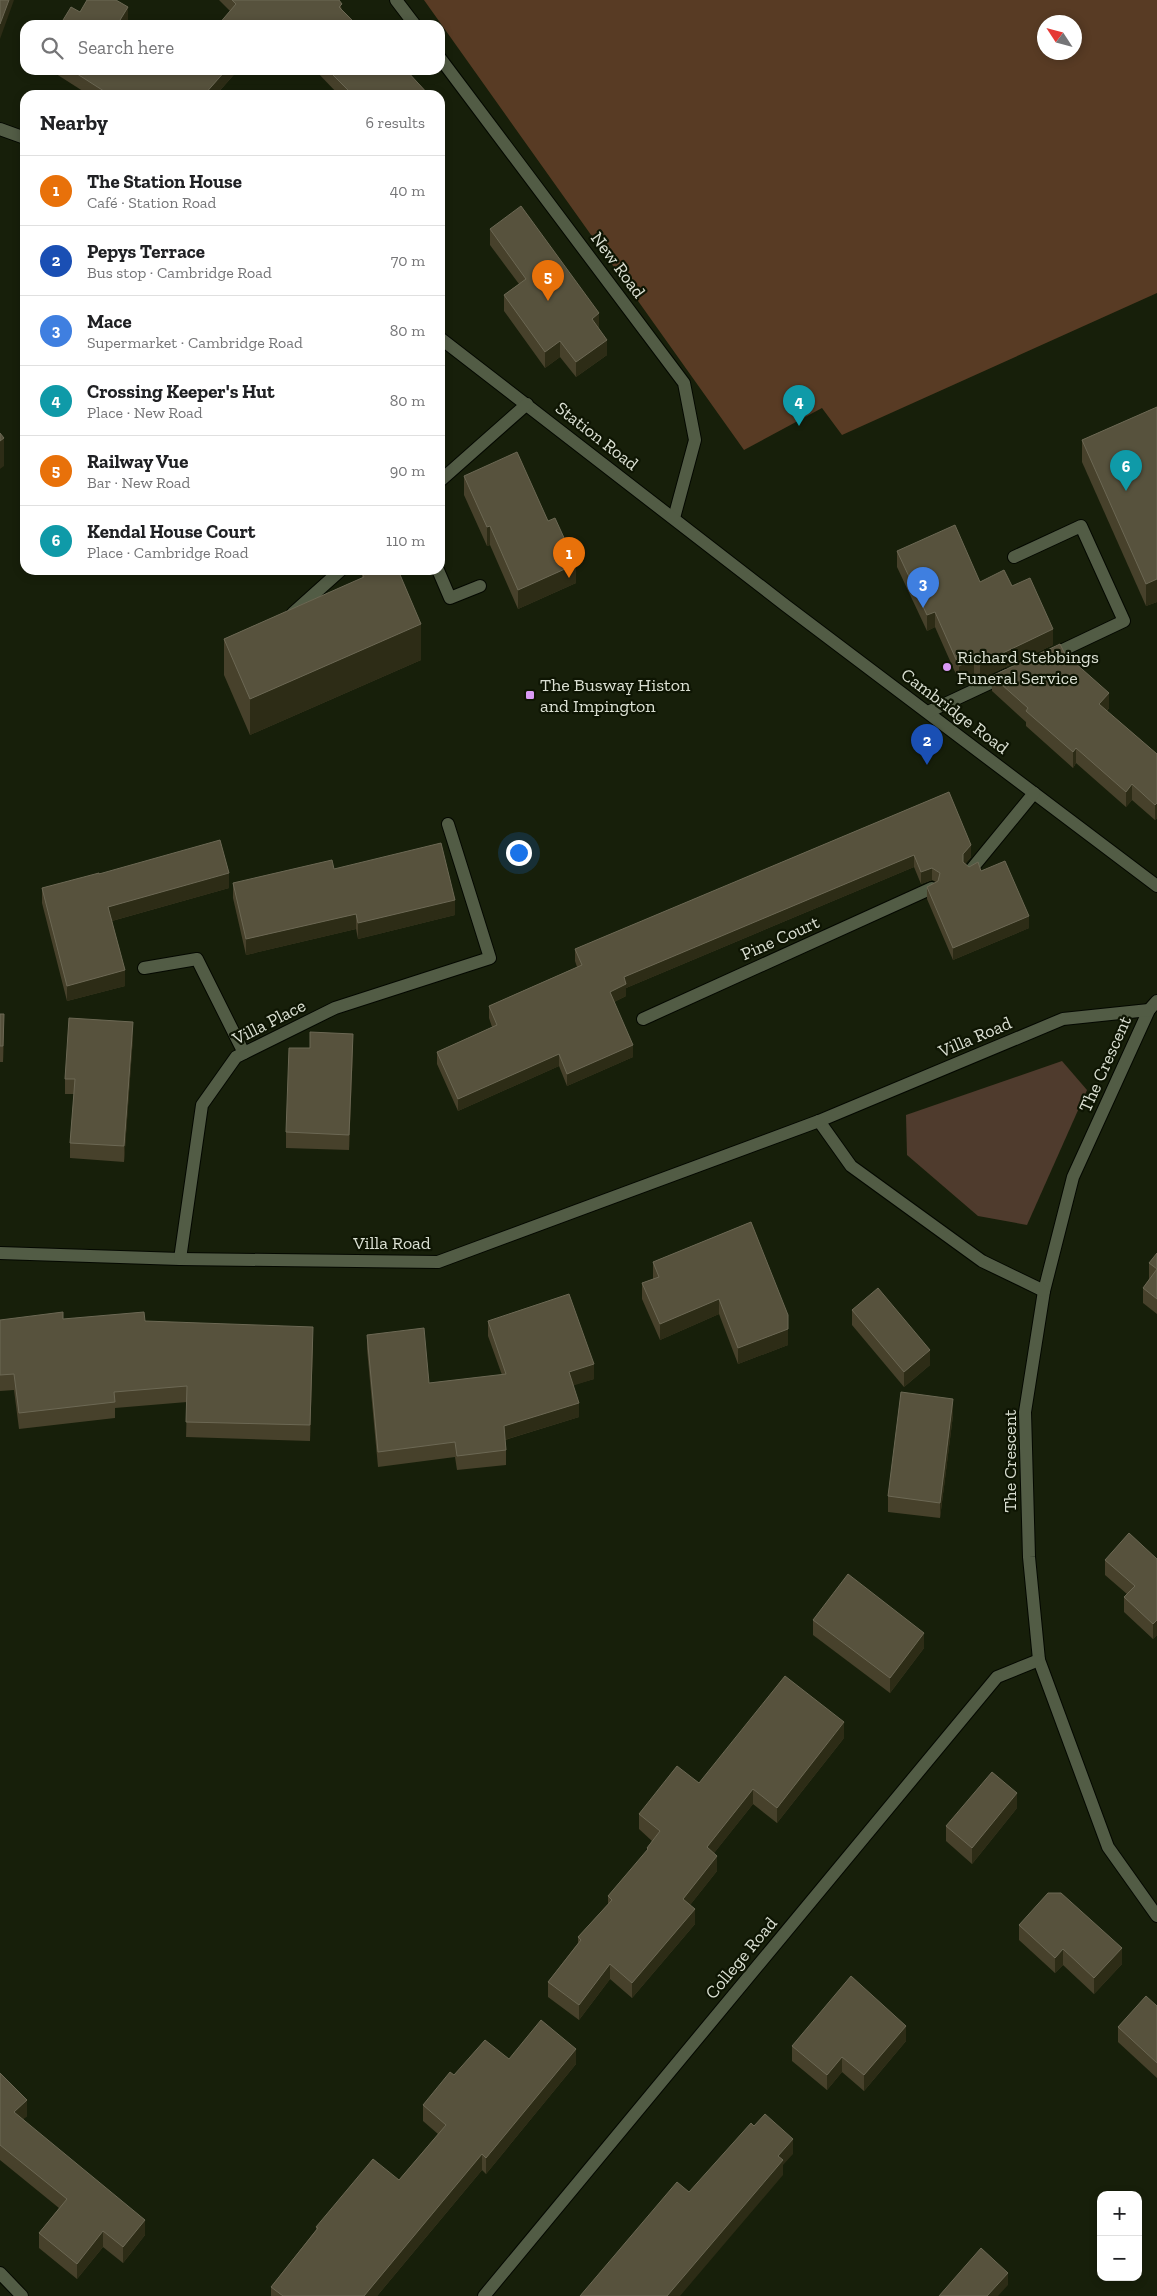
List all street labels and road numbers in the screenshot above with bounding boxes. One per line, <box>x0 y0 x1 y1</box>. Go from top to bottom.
street label: New Road <box>586 227 650 303</box>
street label: Station Road <box>551 397 643 475</box>
street label: Cambridge Road <box>897 663 1013 759</box>
street label: Pine Court <box>737 911 823 965</box>
street label: Villa Place <box>228 994 309 1050</box>
street label: Villa Road <box>934 1012 1015 1063</box>
street label: The Crescent <box>1074 1012 1136 1116</box>
street label: Villa Road <box>352 1232 431 1254</box>
street label: The Crescent <box>999 1409 1021 1513</box>
street label: College Road <box>700 1913 782 2003</box>

